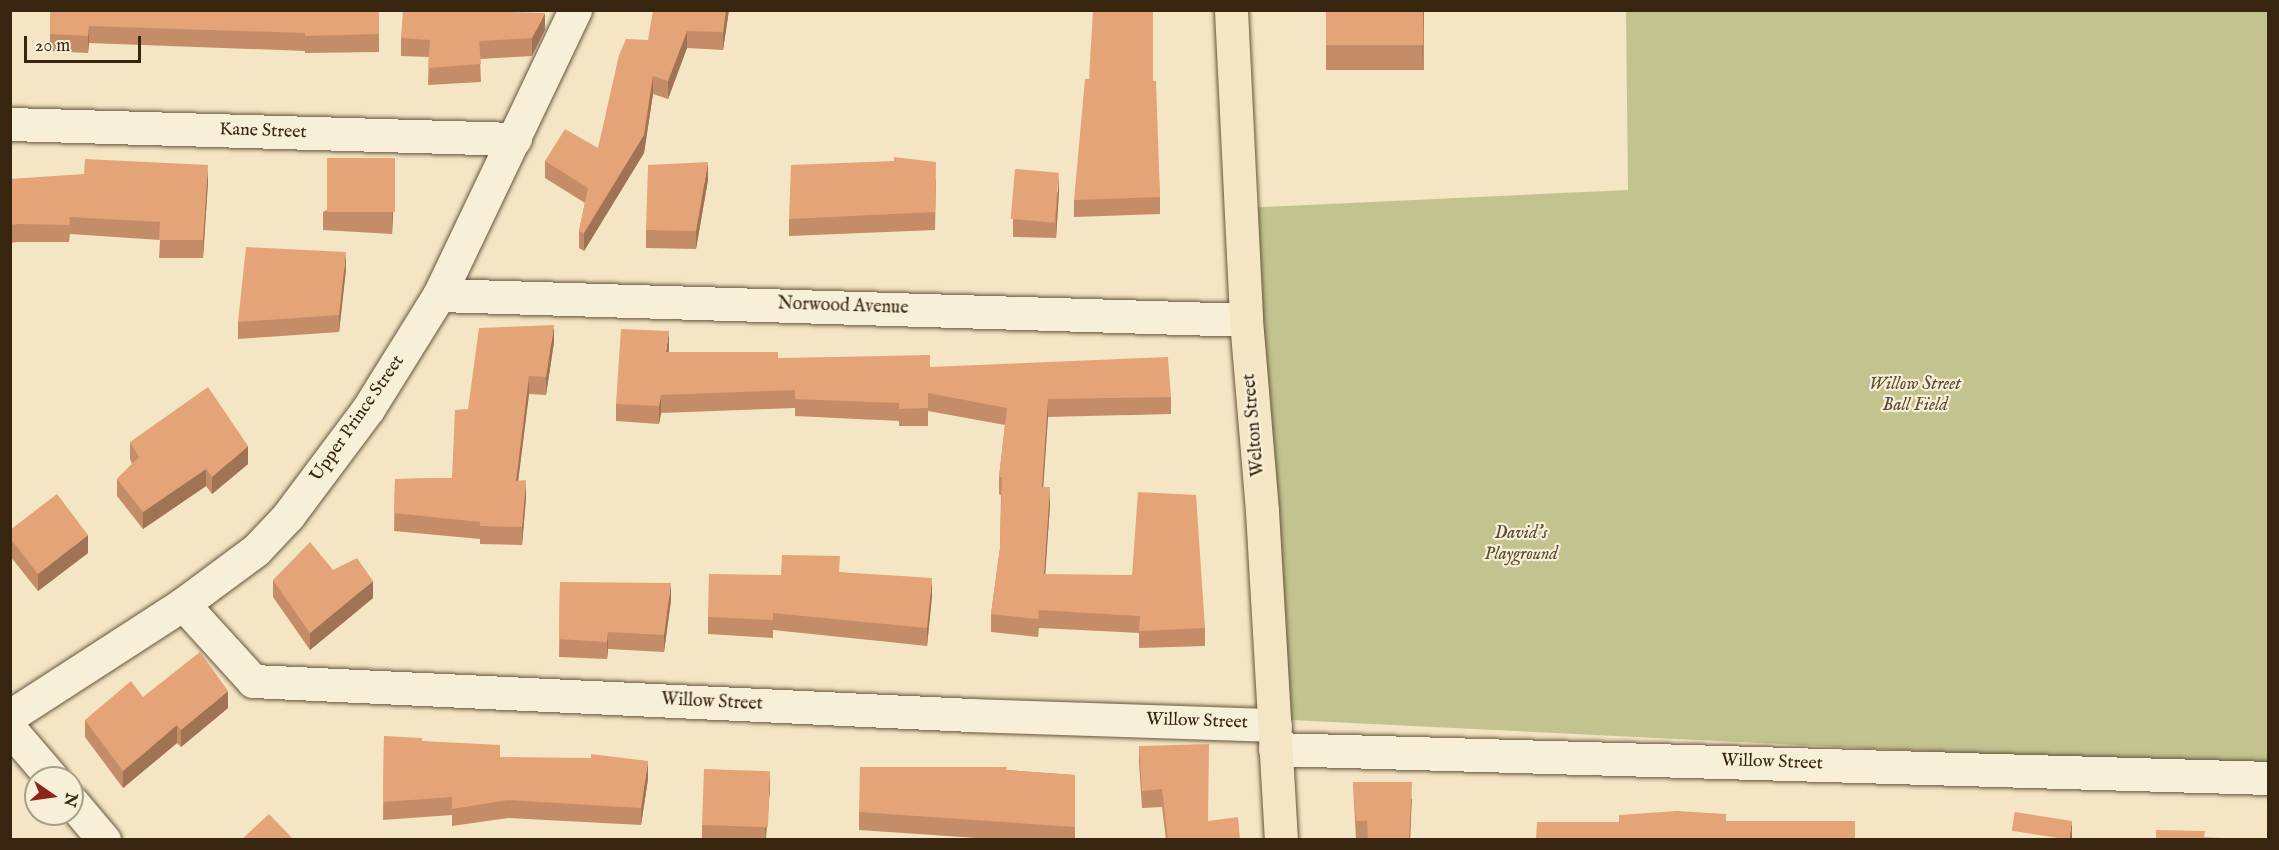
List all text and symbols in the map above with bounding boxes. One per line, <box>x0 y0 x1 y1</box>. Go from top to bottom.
scale bar <box>27 24 144 62</box>
text: 20 m <box>35 35 70 58</box>
street label: Kane Street <box>219 120 307 144</box>
street label: Norwood Avenue <box>777 294 909 320</box>
street label: Upper Prince Street <box>306 352 410 486</box>
street label: Welton Street <box>1240 373 1270 477</box>
park label: Willow Street Ball Field <box>1869 375 1961 418</box>
park label: David's Playground <box>1484 524 1558 566</box>
street label: Willow Street <box>661 690 763 716</box>
street label: Willow Street <box>1146 709 1248 735</box>
street label: Willow Street <box>1721 750 1823 776</box>
north arrow <box>24 766 84 826</box>
text: N <box>58 791 81 809</box>

